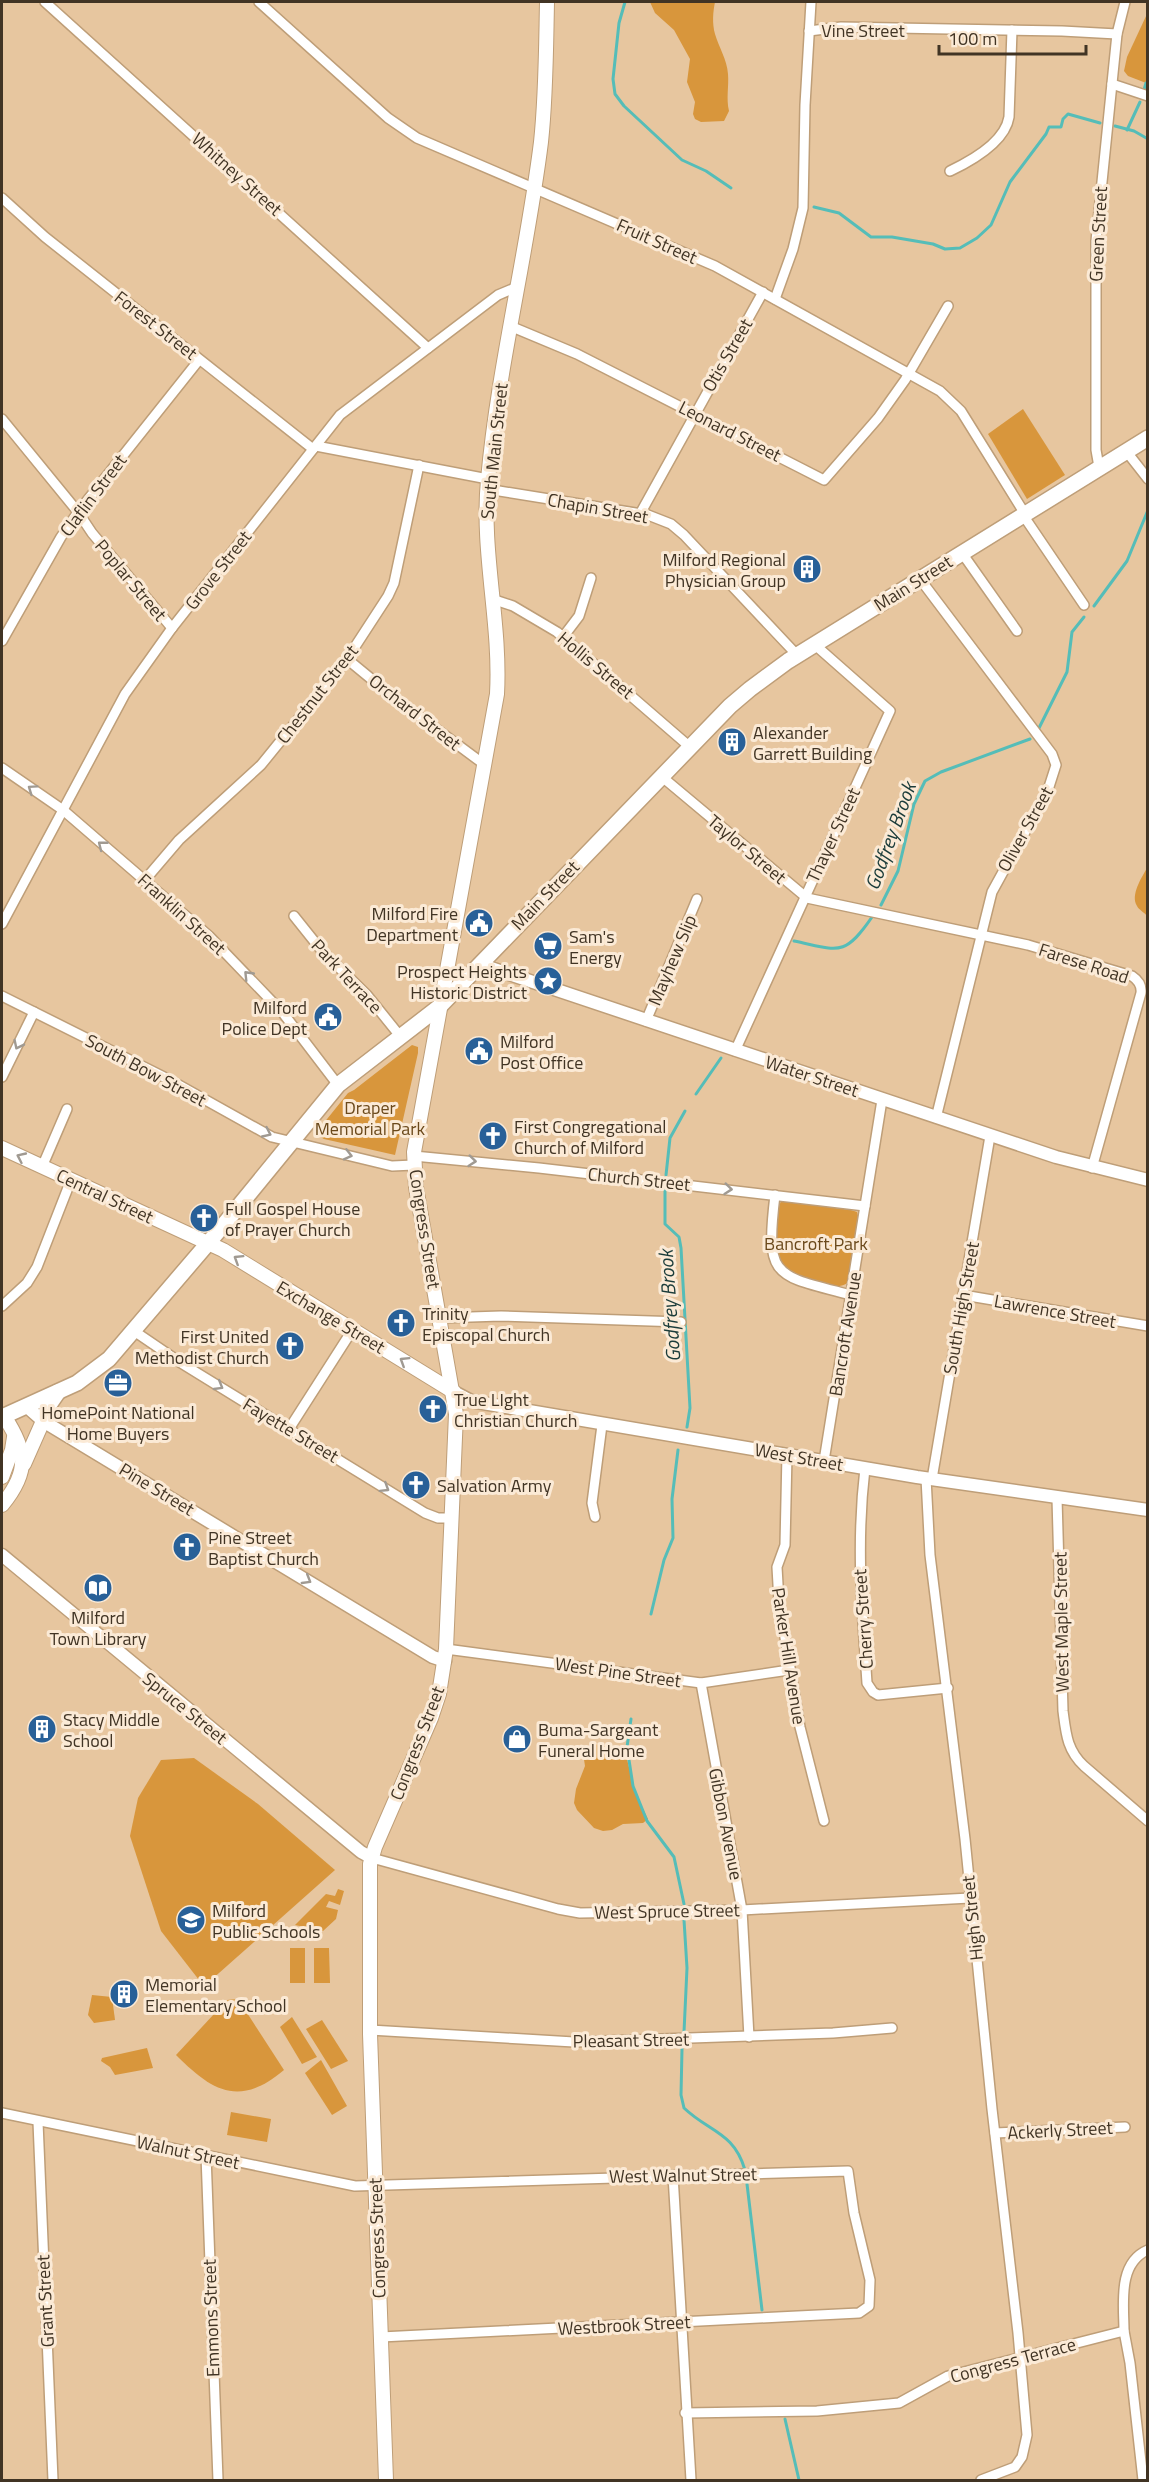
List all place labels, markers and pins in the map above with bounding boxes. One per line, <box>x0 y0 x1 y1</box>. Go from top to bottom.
place label: Milford Regional Physician Group <box>662 546 786 594</box>
building icon: Milford Regional Physician Group <box>791 553 823 585</box>
place label: Alexander Garrett Building <box>753 719 872 767</box>
building icon: Alexander Garrett Building <box>716 726 748 758</box>
place label: Milford Fire Department <box>366 900 459 948</box>
public building icon: Milford Fire Department <box>463 907 495 939</box>
place label: Sam's Energy <box>569 923 622 971</box>
supermarket icon: Sam's Energy <box>532 930 564 962</box>
place label: Prospect Heights Historic District <box>397 958 528 1006</box>
place icon: Prospect Heights Historic District <box>532 965 564 997</box>
place label: Milford Police Dept <box>222 994 308 1042</box>
public building icon: Milford Police Dept <box>312 1001 344 1033</box>
place label: Milford Post Office <box>500 1028 583 1076</box>
public building icon: Milford Post Office <box>463 1035 495 1067</box>
place label: First Congregational Church of Milford <box>514 1113 666 1161</box>
church icon: First Congregational Church of Milford <box>477 1120 509 1152</box>
place label: Full Gospel House of Prayer Church <box>225 1195 360 1243</box>
church icon: Full Gospel House of Prayer Church <box>188 1202 220 1234</box>
place label: Trinity Episcopal Church <box>422 1300 550 1348</box>
church icon: Trinity Episcopal Church <box>385 1307 417 1339</box>
place label: First United Methodist Church <box>135 1323 269 1371</box>
church icon: First United Methodist Church <box>274 1330 306 1362</box>
office icon: HomePoint National Home Buyers <box>102 1367 134 1399</box>
place label: True LIght Christian Church <box>454 1386 577 1434</box>
church icon: True LIght Christian Church <box>417 1393 449 1425</box>
place label: HomePoint National Home Buyers <box>41 1399 195 1447</box>
church icon: Salvation Army <box>400 1469 432 1501</box>
place label: Salvation Army <box>437 1472 552 1499</box>
place label: Pine Street Baptist Church <box>208 1524 319 1572</box>
church icon: Pine Street Baptist Church <box>171 1531 203 1563</box>
library icon: Milford Town Library <box>82 1572 114 1604</box>
place label: Milford Town Library <box>50 1604 147 1652</box>
place label: Stacy Middle School <box>63 1706 160 1754</box>
building icon: Stacy Middle School <box>26 1713 58 1745</box>
place label: Buma-Sargeant Funeral Home <box>538 1716 659 1764</box>
shop icon: Buma-Sargeant Funeral Home <box>501 1723 533 1755</box>
place label: Milford Public Schools <box>212 1897 320 1945</box>
school or university icon: Milford Public Schools <box>175 1904 207 1936</box>
place label: Memorial Elementary School <box>145 1971 287 2019</box>
building icon: Memorial Elementary School <box>108 1978 140 2010</box>

